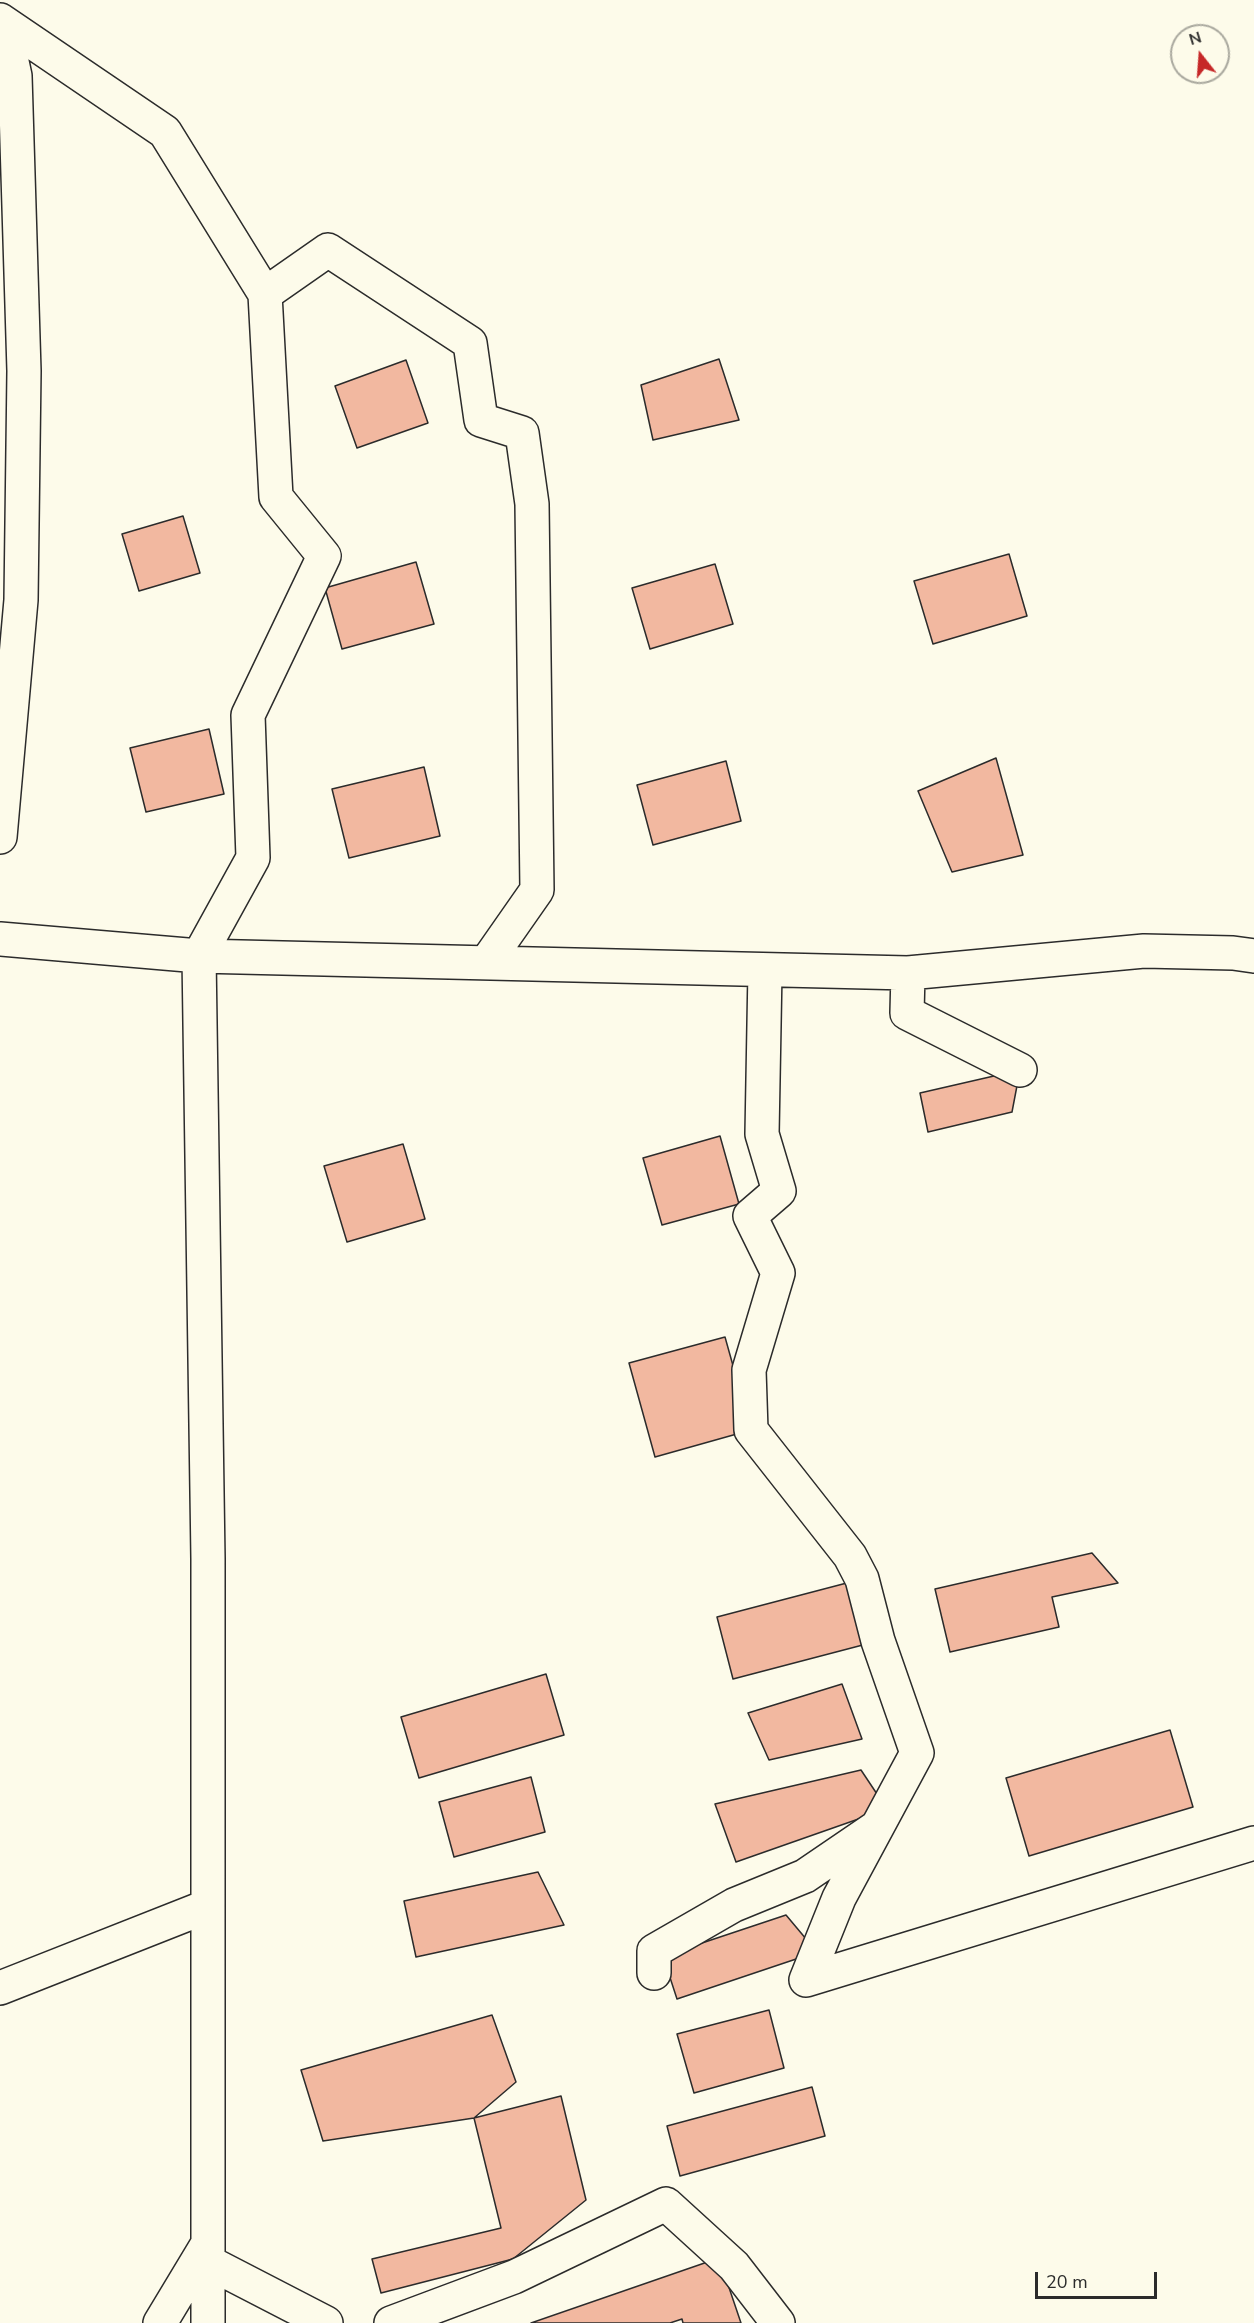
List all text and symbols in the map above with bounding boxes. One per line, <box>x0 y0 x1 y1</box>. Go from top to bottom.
north arrow <box>1170 24 1230 84</box>
text: N <box>1186 26 1204 51</box>
scale bar <box>1038 2260 1160 2298</box>
text: 20 m <box>1046 2270 1088 2294</box>

